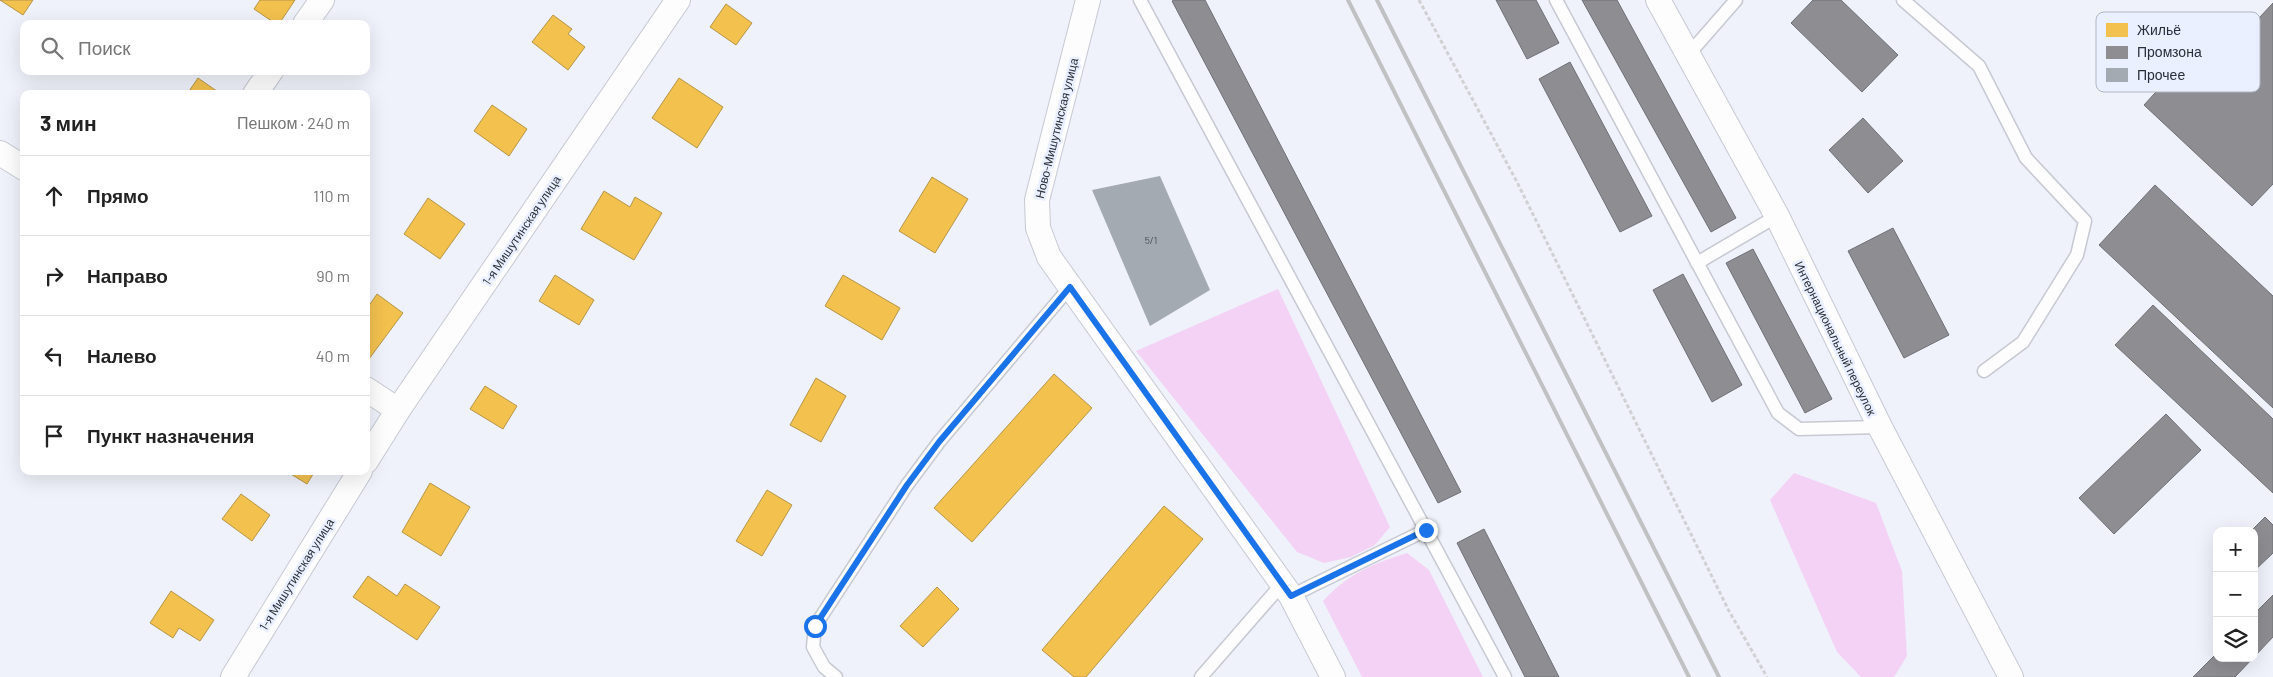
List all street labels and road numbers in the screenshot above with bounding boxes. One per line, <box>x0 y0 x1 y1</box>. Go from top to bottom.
street label: Ново-Мишутинская улица <box>1032 56 1081 200</box>
street label: 1-я Мишутинская улица <box>479 172 564 288</box>
street label: Интернациональный переулок <box>1792 259 1880 418</box>
street label: 1-я Мишутинская улица <box>256 515 337 633</box>

